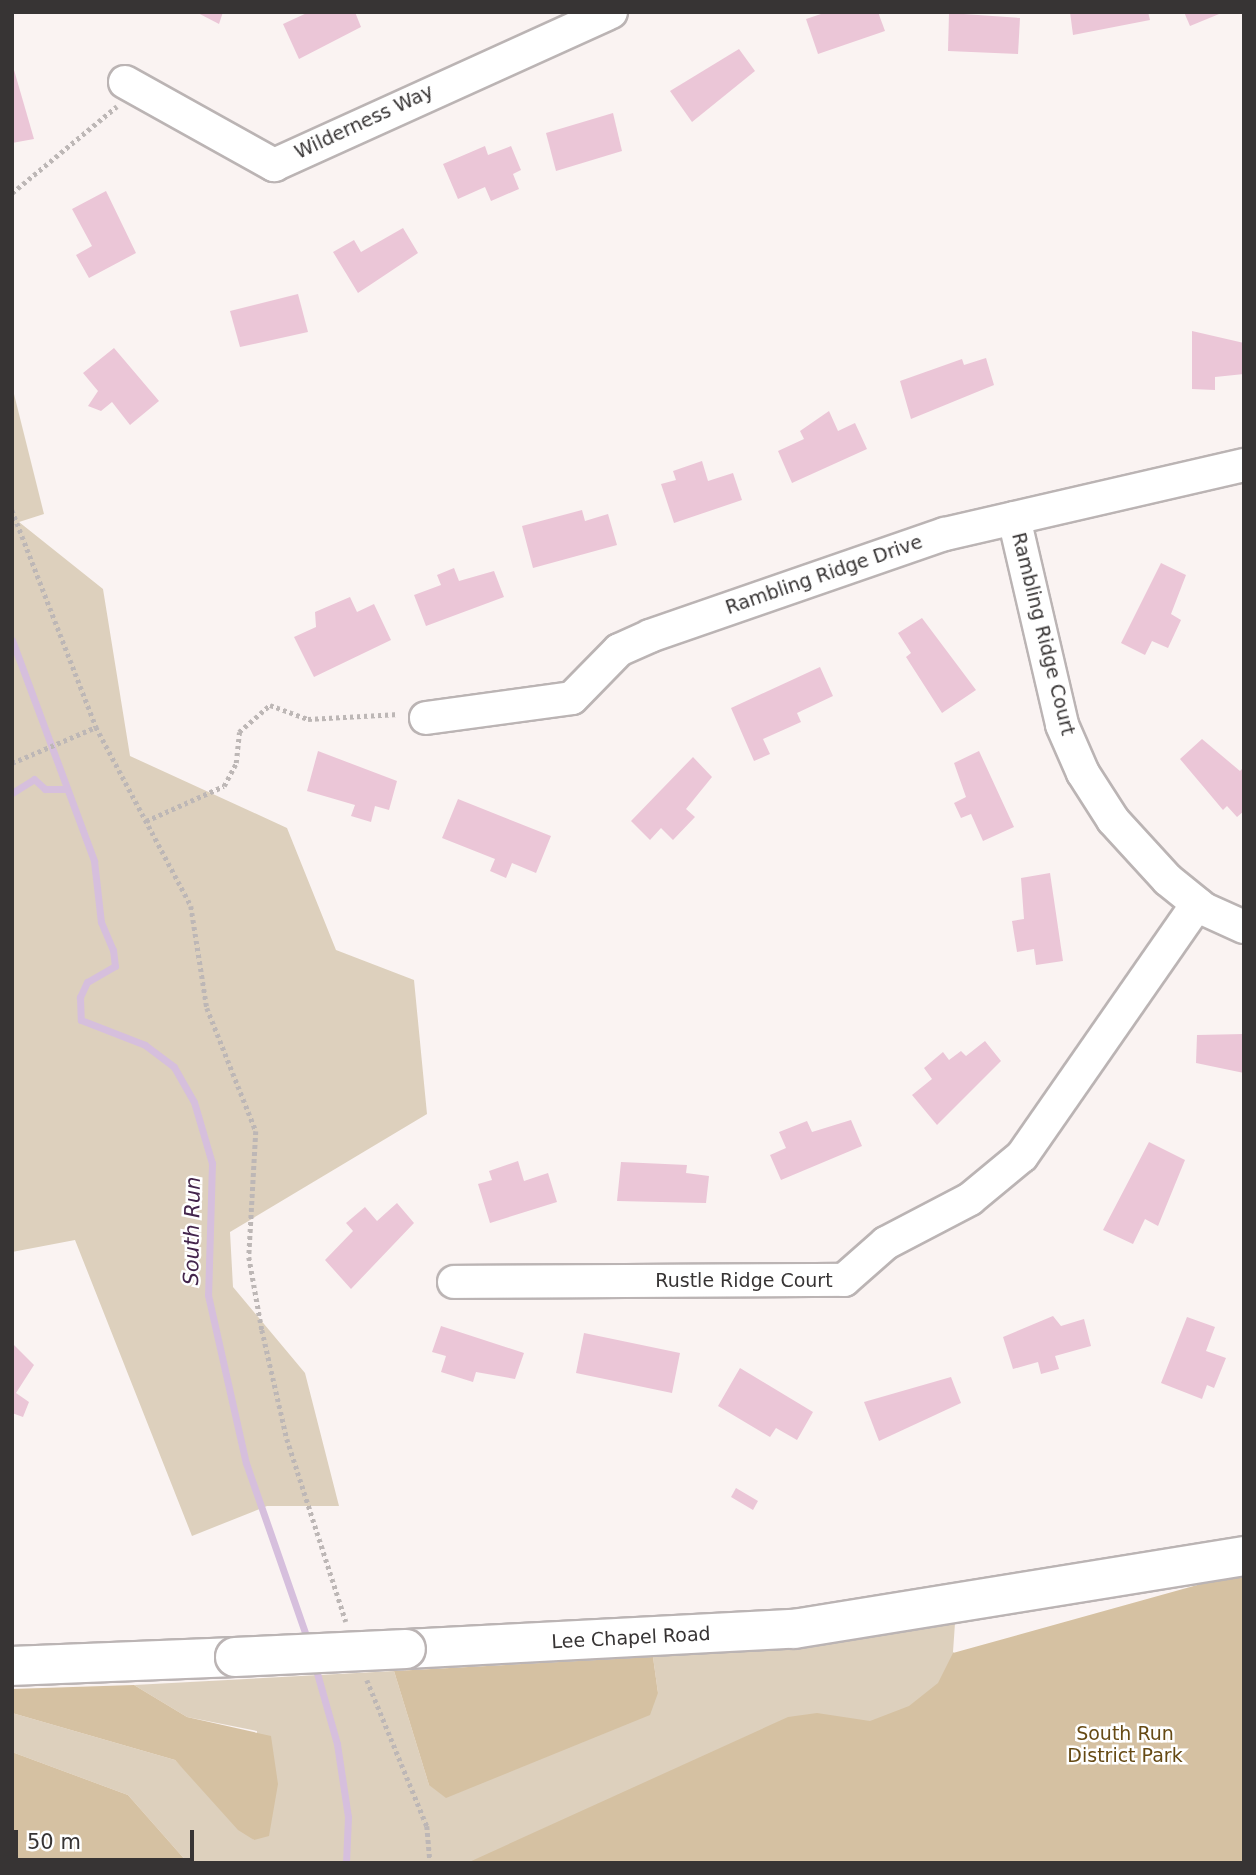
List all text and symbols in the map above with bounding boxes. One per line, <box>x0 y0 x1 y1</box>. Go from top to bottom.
street label: Wilderness Way <box>291 80 437 164</box>
street label: Rambling Ridge Court <box>1007 530 1079 738</box>
street label: Rambling Ridge Drive <box>723 531 925 619</box>
water label: South Run <box>178 1176 206 1286</box>
street label: Rustle Ridge Court <box>655 1270 833 1292</box>
street label: Lee Chapel Road <box>551 1622 711 1654</box>
park label: South Run District Park <box>1067 1723 1183 1767</box>
scale bar <box>18 1815 198 1859</box>
text: 50 m <box>27 1830 81 1854</box>

